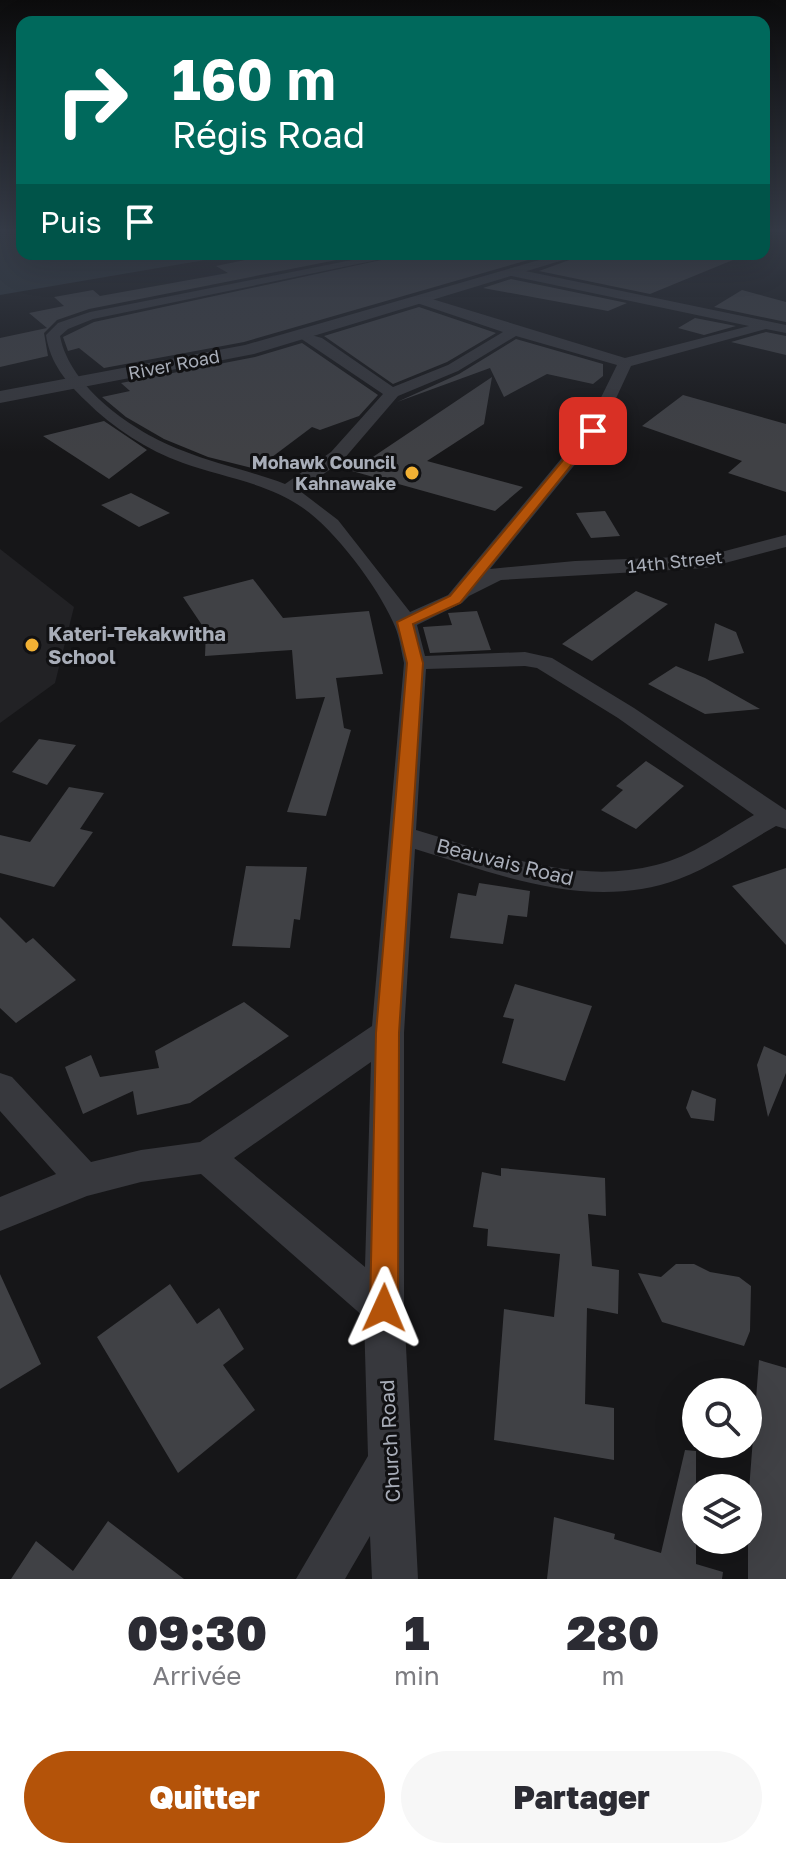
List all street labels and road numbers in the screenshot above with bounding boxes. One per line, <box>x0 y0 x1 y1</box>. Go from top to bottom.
street label: River Road <box>126 344 221 384</box>
street label: 14th Street <box>626 545 724 577</box>
street label: Beauvais Road <box>434 832 576 890</box>
street label: Church Road <box>374 1379 404 1503</box>

